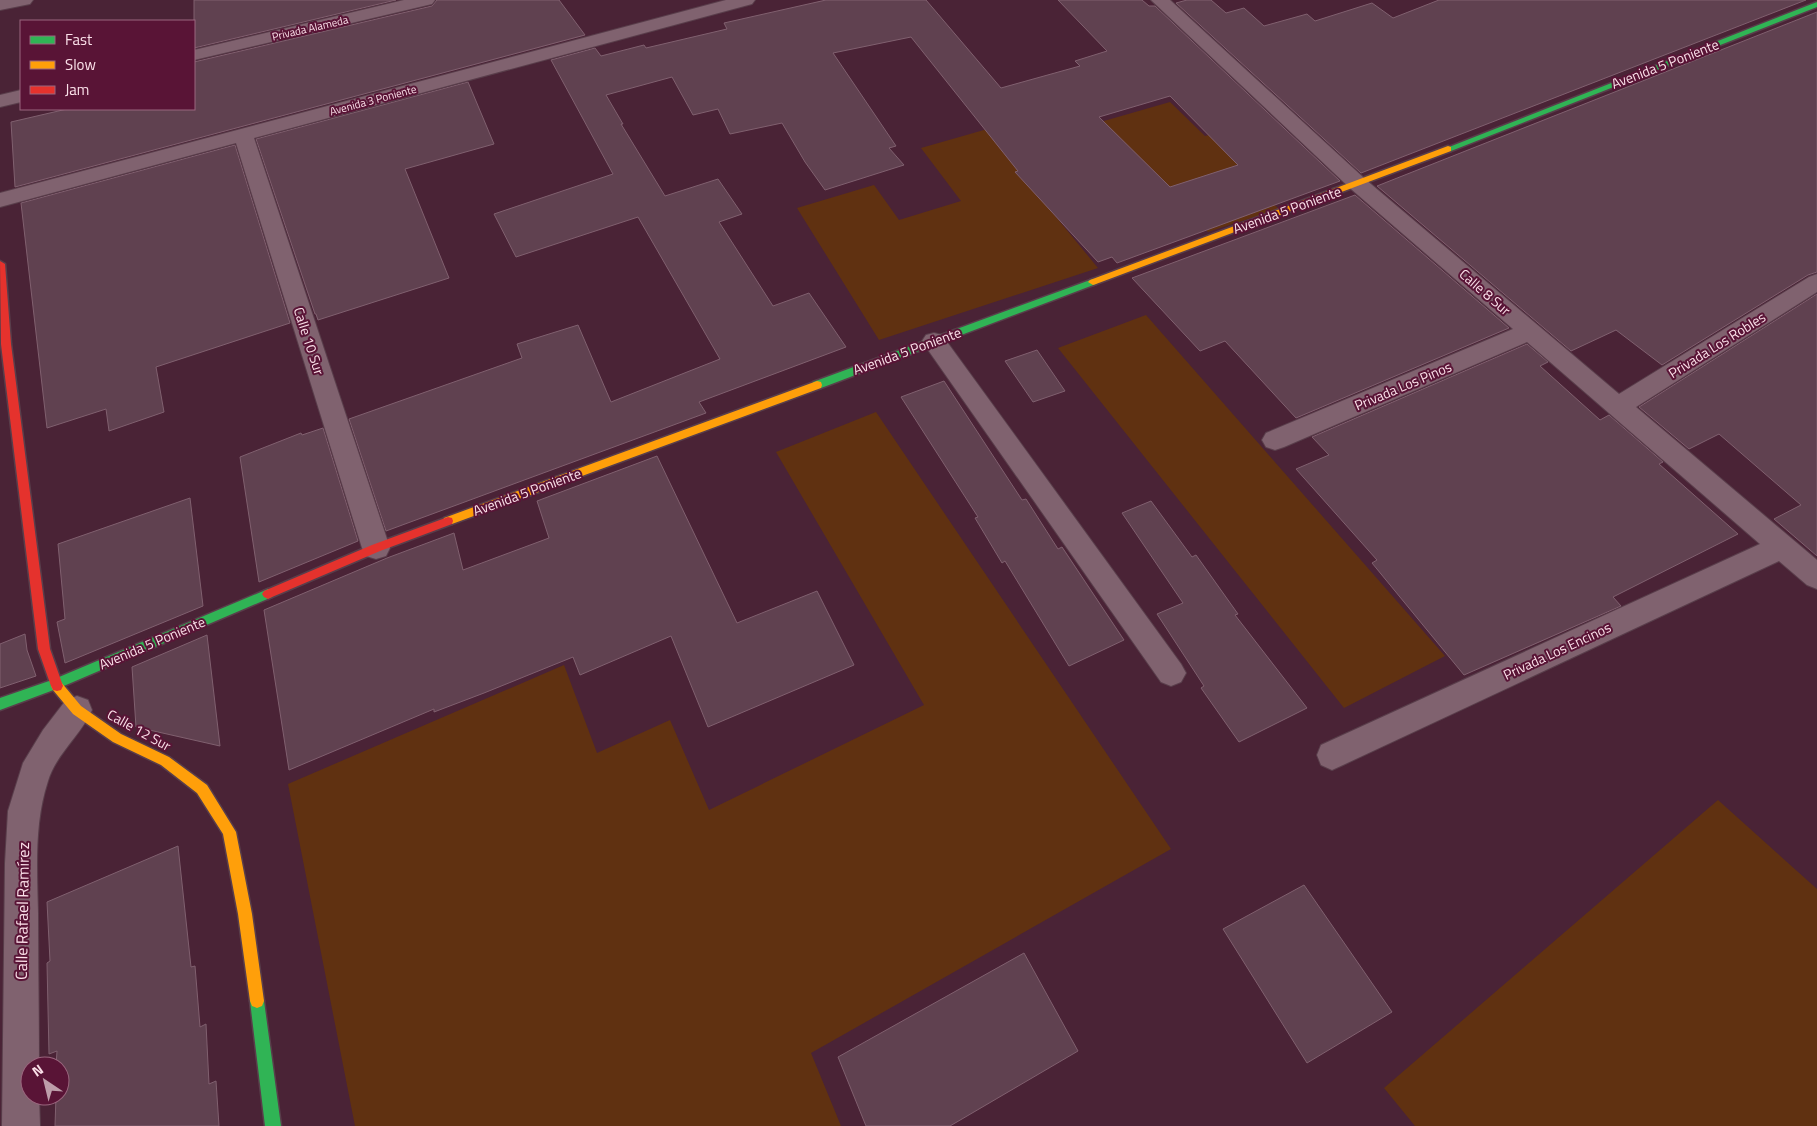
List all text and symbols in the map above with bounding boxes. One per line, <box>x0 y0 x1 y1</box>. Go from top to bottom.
street label: Privada Alameda <box>270 11 350 45</box>
legend <box>20 20 195 110</box>
text: Fast <box>65 28 93 51</box>
street label: Avenida 5 Poniente <box>1608 33 1722 94</box>
text: Slow <box>65 53 96 76</box>
text: Jam <box>65 78 89 101</box>
street label: Avenida 3 Poniente <box>328 81 419 119</box>
street label: Avenida 5 Poniente <box>1230 180 1344 239</box>
street label: Calle 8 Sur <box>1455 263 1516 320</box>
street label: Calle 10 Sur <box>289 304 330 377</box>
street label: Privada Los Robles <box>1664 306 1769 383</box>
street label: Avenida 5 Poniente <box>850 321 964 380</box>
street label: Privada Los Pinos <box>1351 356 1455 415</box>
street label: Avenida 5 Poniente <box>470 462 584 521</box>
street label: Avenida 5 Poniente <box>95 611 208 674</box>
street label: Privada Los Encinos <box>1499 616 1614 685</box>
street label: Calle 12 Sur <box>104 703 175 756</box>
street label: Calle Rafael Ramírez <box>9 842 35 980</box>
north arrow <box>20 1056 70 1106</box>
text: N <box>27 1059 47 1081</box>

